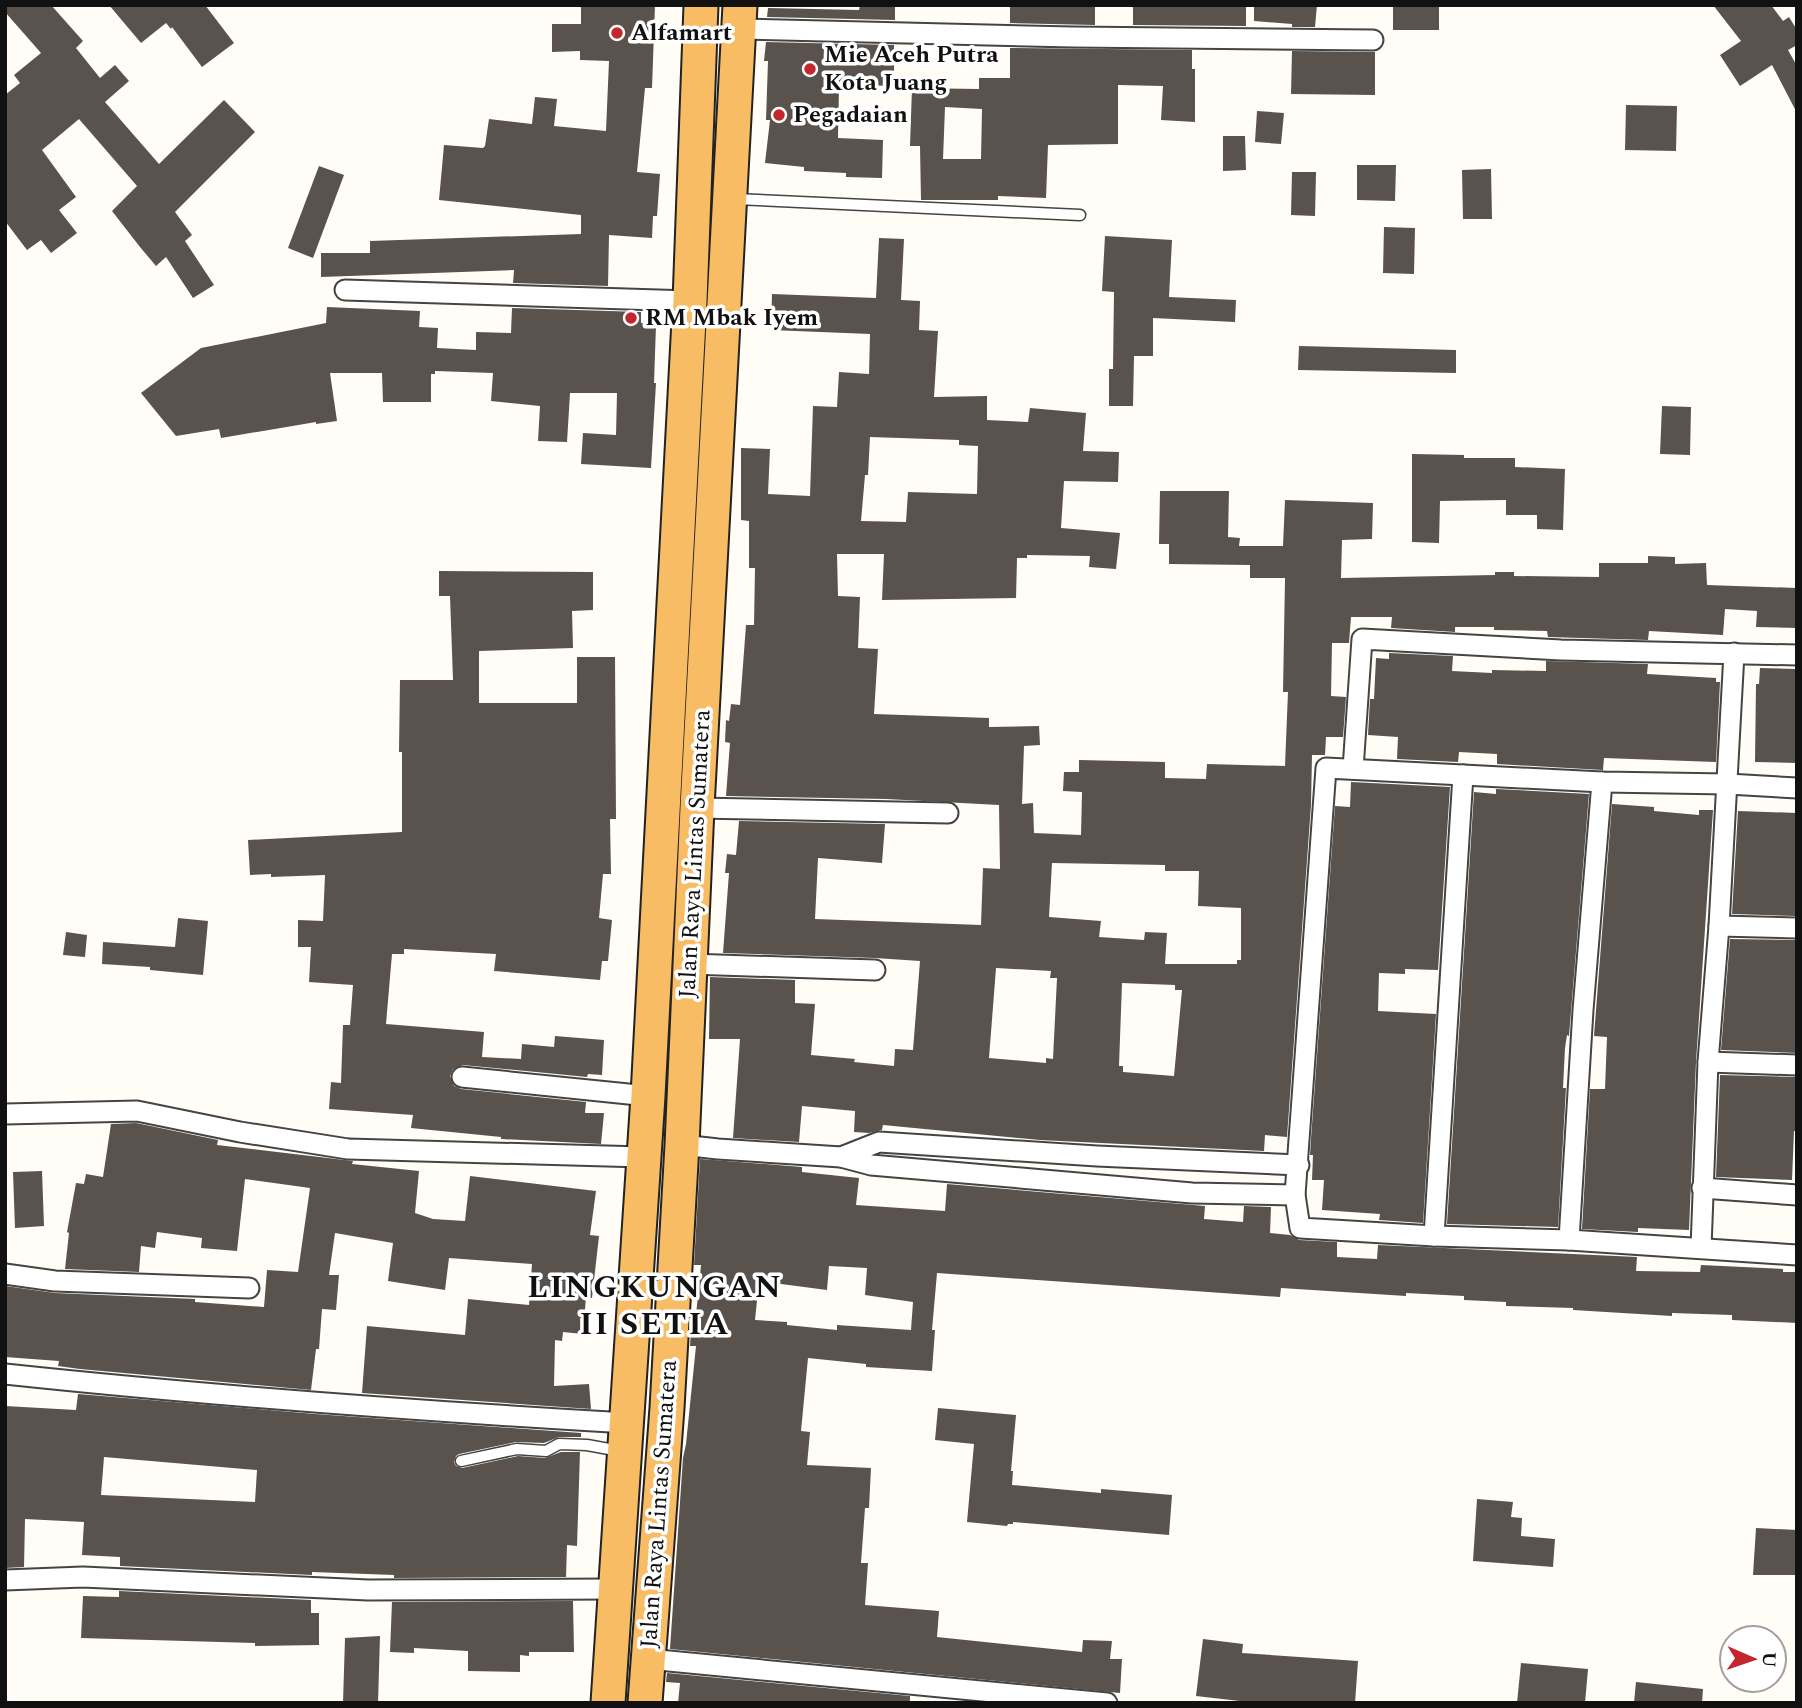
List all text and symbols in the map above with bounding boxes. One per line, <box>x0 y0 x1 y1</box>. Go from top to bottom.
place label: Alfamart <box>631 15 732 51</box>
marker: Alfamart <box>609 25 625 41</box>
place label: Mie Aceh Putra Kota Juang <box>824 37 999 101</box>
marker: Mie Aceh Putra Kota Juang <box>802 61 818 77</box>
place label: Pegadaian <box>793 97 908 133</box>
marker: Pegadaian <box>771 107 787 123</box>
place label: RM Mbak Iyem <box>645 300 819 336</box>
marker: RM Mbak Iyem <box>623 310 639 326</box>
street label: Jalan Raya Lintas Sumatera <box>669 708 721 999</box>
district label: LINGKUNGAN II SETIA <box>527 1263 783 1349</box>
street label: Jalan Raya Lintas Sumatera <box>631 1358 687 1650</box>
north arrow <box>1718 1624 1788 1694</box>
text: U <box>1754 1651 1783 1668</box>

